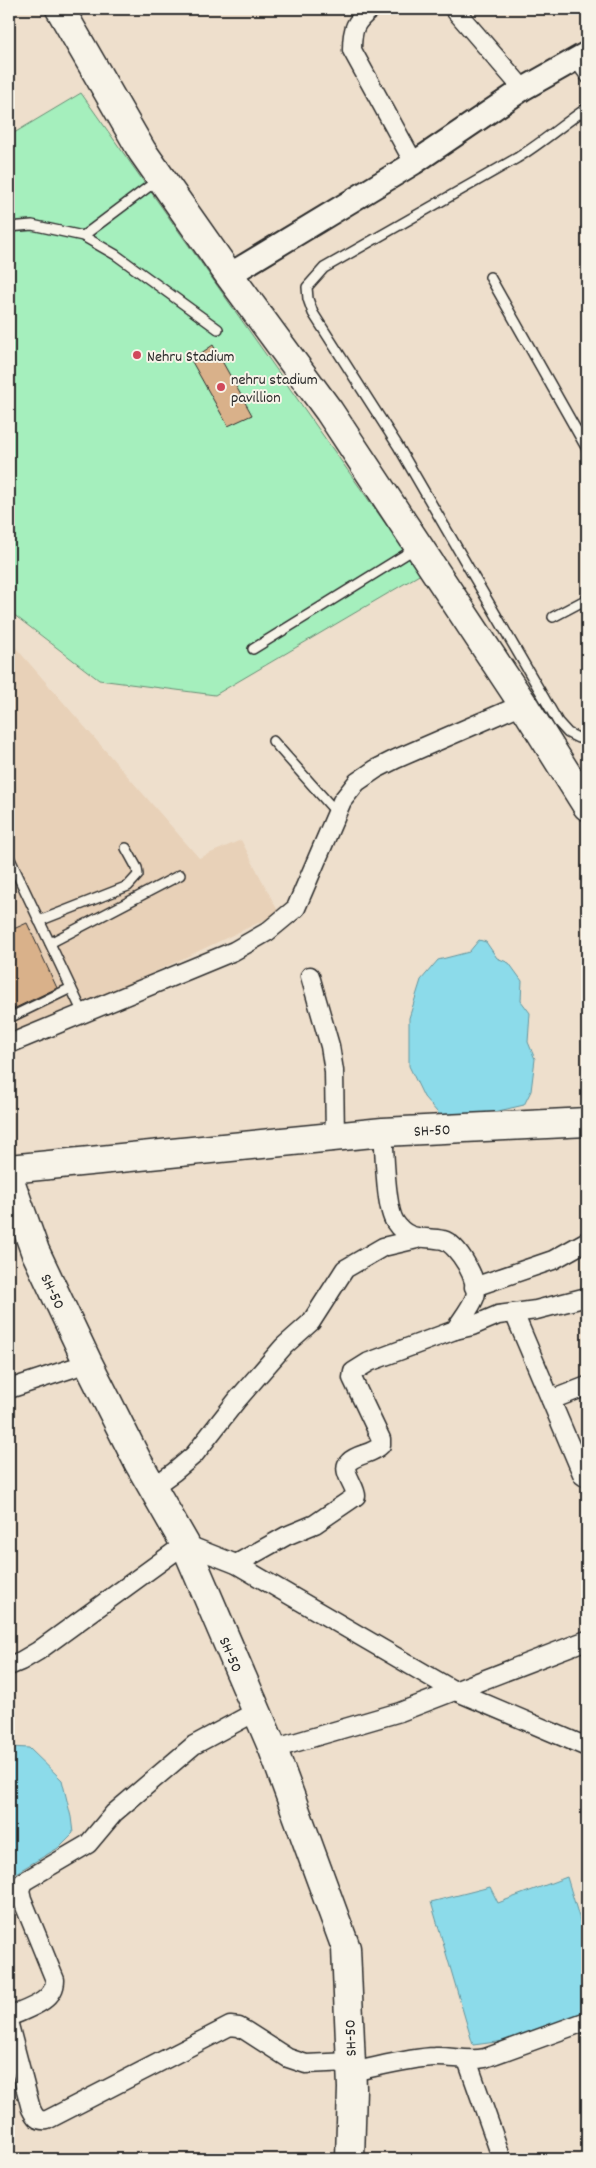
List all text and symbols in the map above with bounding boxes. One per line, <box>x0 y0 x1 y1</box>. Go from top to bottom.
place label: Nehru Stadium <box>147 346 235 369</box>
marker: Nehru Stadium <box>131 349 143 361</box>
place label: nehru stadium pavillion <box>231 369 318 410</box>
marker: nehru stadium pavillion <box>215 381 227 393</box>
street label: SH-50 <box>413 1119 451 1144</box>
street label: SH-50 <box>34 1270 70 1314</box>
street label: SH-50 <box>212 1634 247 1676</box>
street label: SH-50 <box>339 2019 364 2057</box>

